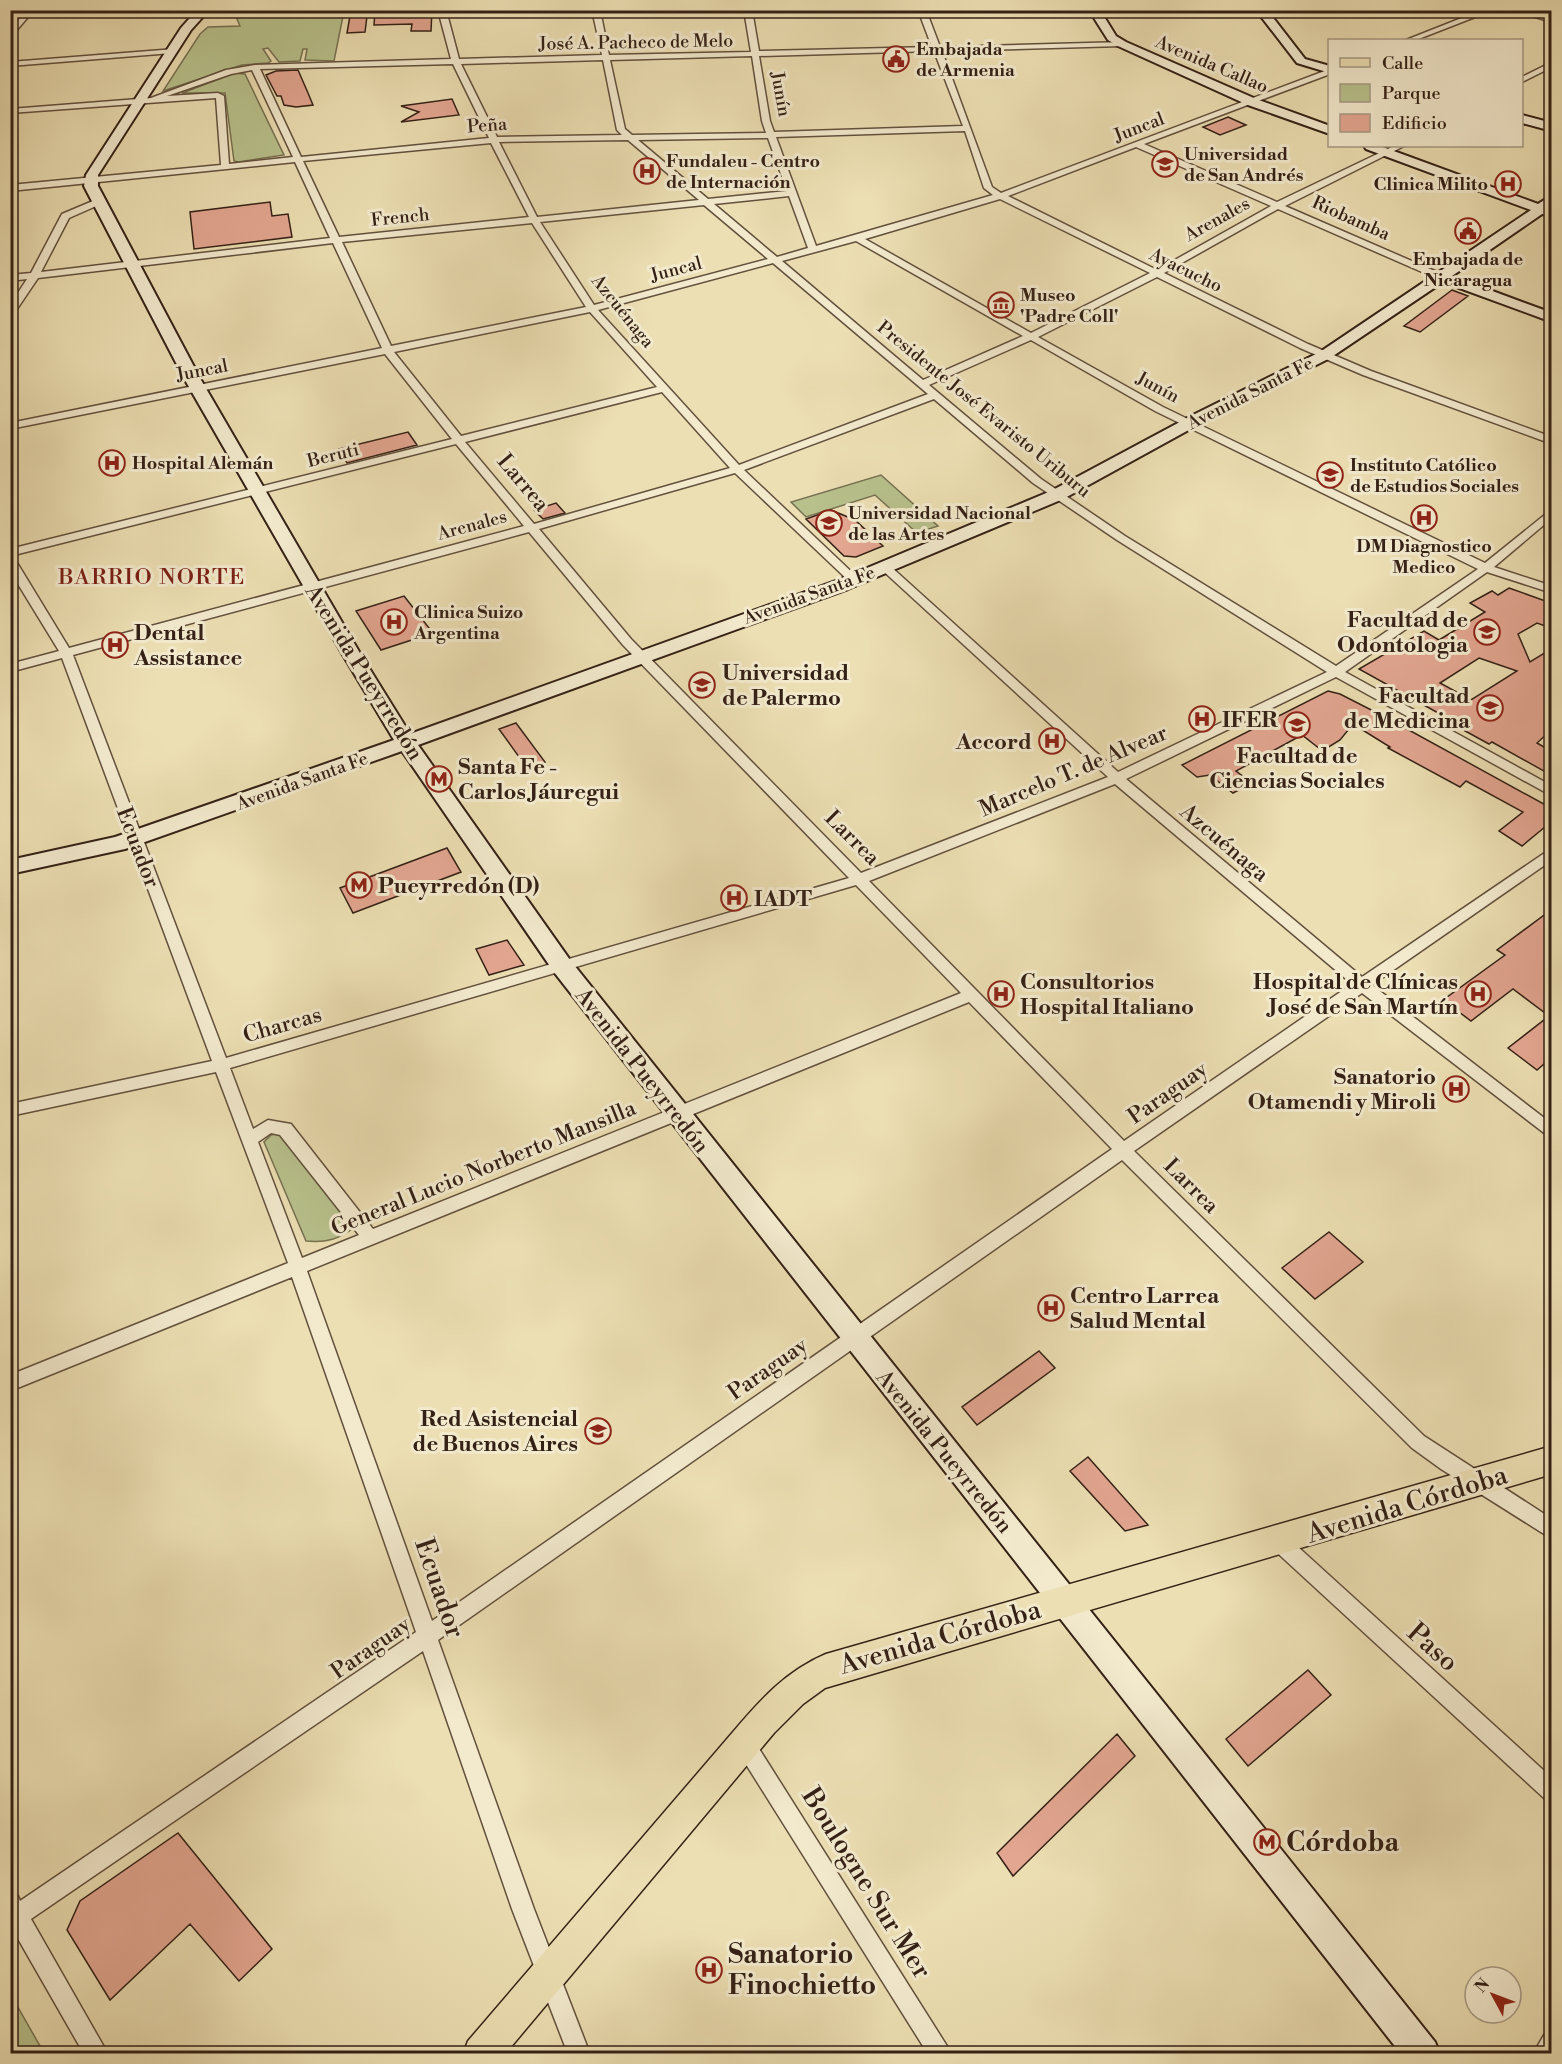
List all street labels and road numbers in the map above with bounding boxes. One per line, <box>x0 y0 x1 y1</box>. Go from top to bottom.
street label: José A. Pacheco de Melo <box>537 29 734 56</box>
street label: Avenida Callao <box>1151 30 1272 99</box>
street label: Junín <box>765 69 796 119</box>
street label: Juncal <box>1110 107 1168 148</box>
street label: Peña <box>466 113 509 138</box>
street label: Riobamba <box>1308 191 1394 246</box>
street label: Arenales <box>1180 192 1254 247</box>
street label: French <box>370 203 431 232</box>
street label: Ayacucho <box>1145 243 1226 298</box>
street label: Juncal <box>647 251 705 288</box>
street label: Azcuénaga <box>585 269 660 353</box>
street label: Presidente José Evaristo Uriburu <box>872 316 1096 503</box>
street label: Avenida Santa Fe <box>1182 352 1317 436</box>
street label: Juncal <box>173 354 231 387</box>
street label: Junín <box>1131 366 1183 408</box>
street label: Beruti <box>304 438 361 473</box>
street label: Larrea <box>491 449 555 518</box>
street label: Arenales <box>434 505 510 546</box>
street label: Avenida Santa Fe <box>739 561 878 630</box>
street label: Avenida Pueyrredón <box>298 579 429 766</box>
street label: Marcelo T. de Alvear <box>976 720 1172 823</box>
street label: Avenida Santa Fe <box>232 747 371 816</box>
street label: Azcuénaga <box>1174 798 1274 888</box>
street label: Ecuador <box>110 803 165 892</box>
street label: Larrea <box>819 805 886 872</box>
street label: Avenida Pueyrredón <box>568 982 715 1159</box>
street label: Charcas <box>240 1001 325 1050</box>
street label: Paraguay <box>1123 1056 1213 1130</box>
street label: General Lucio Norberto Mansilla <box>327 1094 641 1242</box>
street label: Larrea <box>1158 1153 1225 1220</box>
street label: Paraguay <box>723 1332 813 1406</box>
street label: Avenida Pueyrredón <box>869 1364 1018 1539</box>
street label: Avenida Córdoba <box>1302 1458 1512 1552</box>
street label: Ecuador <box>406 1534 472 1643</box>
street label: Avenida Córdoba <box>835 1593 1045 1683</box>
street label: Paraguay <box>326 1611 416 1685</box>
street label: Paso <box>1400 1616 1465 1680</box>
street label: Boulogne Sur Mer <box>793 1781 939 1986</box>

